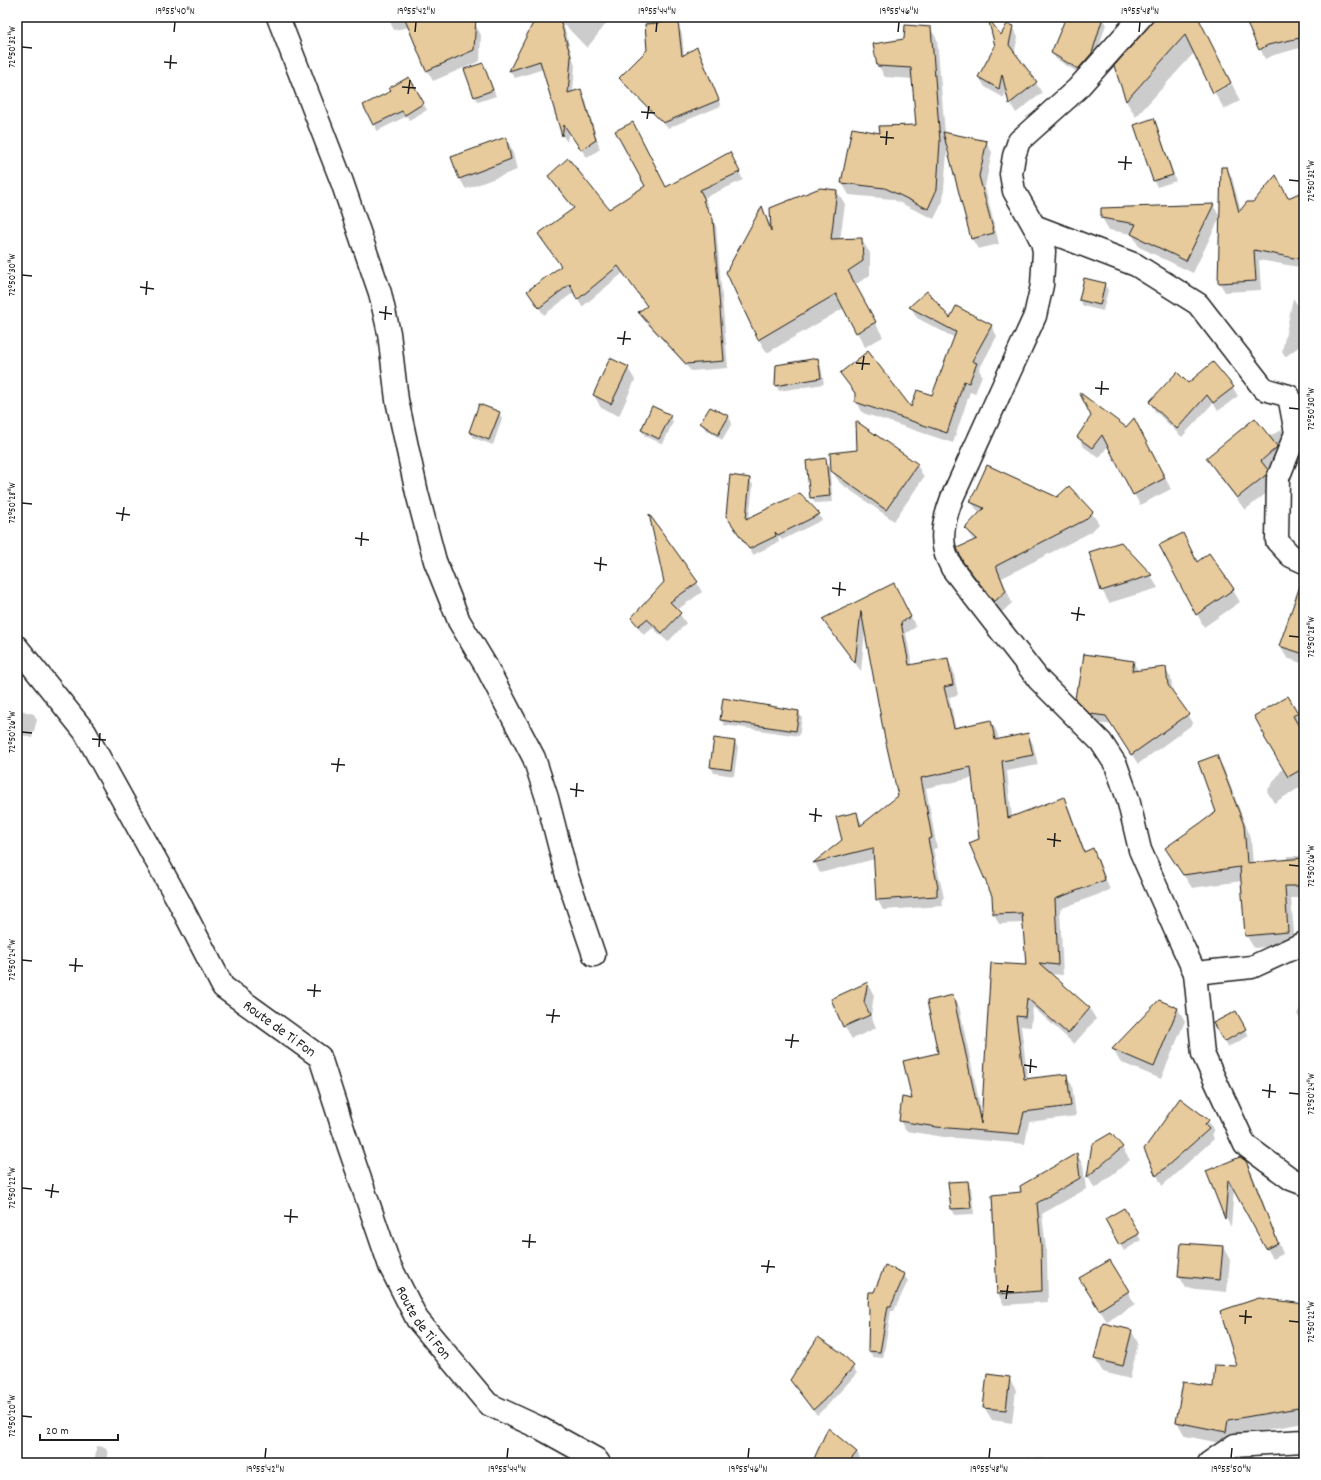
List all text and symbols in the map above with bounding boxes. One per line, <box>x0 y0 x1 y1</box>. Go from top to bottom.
text: 19°55'40"N <box>155 5 195 19</box>
text: 19°55'42"N <box>397 5 435 19</box>
text: 19°55'44"N <box>638 5 676 19</box>
text: 19°55'46"N <box>880 5 918 19</box>
text: 19°55'48"N <box>1121 5 1159 19</box>
text: 72°50'32"W <box>6 26 20 68</box>
text: 72°50'32"W <box>1305 160 1319 202</box>
text: 72°50'30"W <box>6 253 20 296</box>
text: 72°50'30"W <box>1305 387 1319 430</box>
text: 72°50'28"W <box>6 482 20 524</box>
text: 72°50'28"W <box>1305 616 1319 658</box>
text: 72°50'26"W <box>6 711 20 753</box>
text: 72°50'26"W <box>1305 845 1319 887</box>
text: 72°50'24"W <box>6 939 20 981</box>
street label: Route de Ti Fon <box>238 996 320 1064</box>
text: 72°50'24"W <box>1305 1073 1319 1115</box>
text: 72°50'22"W <box>6 1167 20 1209</box>
street label: Route de Ti Fon <box>389 1283 456 1365</box>
text: 72°50'22"W <box>1305 1301 1319 1343</box>
text: 72°50'20"W <box>6 1394 20 1437</box>
scale bar <box>40 1416 118 1442</box>
text: 20 m <box>46 1423 69 1440</box>
text: 19°55'42"N <box>246 1463 284 1477</box>
text: 19°55'44"N <box>488 1463 526 1477</box>
text: 19°55'46"N <box>729 1463 767 1477</box>
text: 19°55'48"N <box>970 1463 1008 1477</box>
text: 19°55'50"N <box>1211 1463 1251 1477</box>

